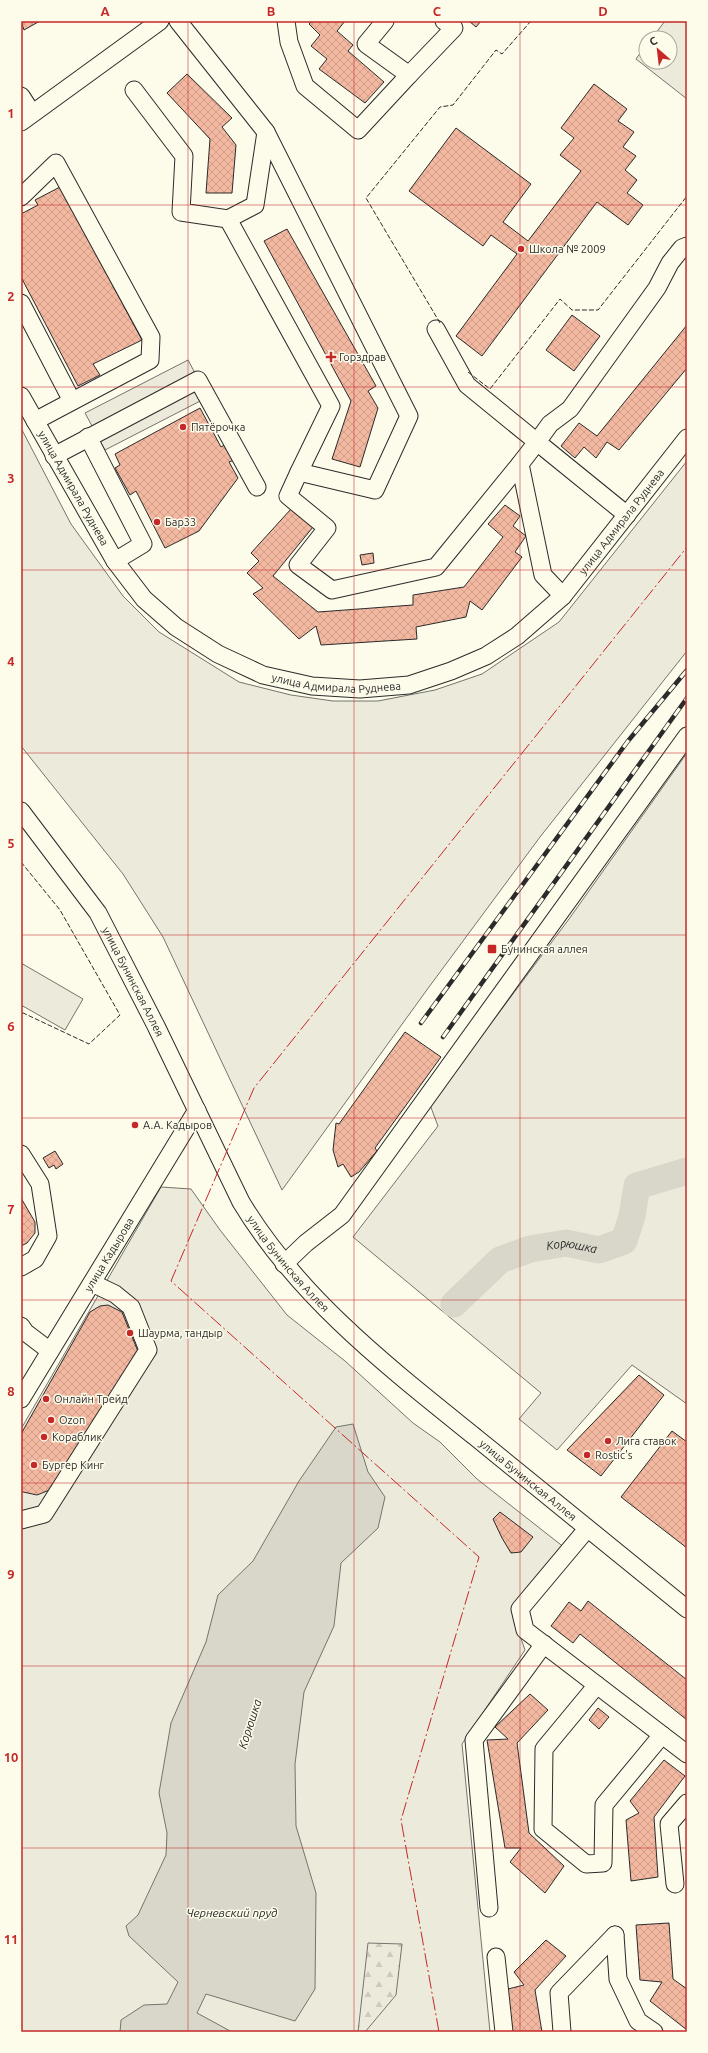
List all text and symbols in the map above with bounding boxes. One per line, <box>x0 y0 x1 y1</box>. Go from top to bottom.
text: A <box>100 4 110 18</box>
text: B <box>267 4 276 18</box>
text: C <box>433 4 442 18</box>
text: D <box>598 4 608 18</box>
north arrow <box>638 30 678 70</box>
text: С <box>647 34 659 48</box>
text: 1 <box>7 106 15 120</box>
place label: Школа № 2009 <box>529 243 606 255</box>
marker: Школа № 2009 <box>516 244 526 254</box>
text: 2 <box>7 289 15 303</box>
place label: Горздрав <box>339 351 386 363</box>
marker: Горздрав <box>326 352 336 362</box>
place label: Пятёрочка <box>191 421 245 433</box>
marker: Пятёрочка <box>178 422 188 432</box>
street label: улица Адмирала Руднева <box>36 429 111 548</box>
street label: улица Адмирала Руднева <box>576 467 666 577</box>
text: 3 <box>7 471 15 485</box>
place label: Бар33 <box>165 516 196 528</box>
marker: Бар33 <box>152 517 162 527</box>
text: 4 <box>7 654 15 668</box>
street label: улица Адмирала Руднева <box>270 671 401 695</box>
text: 5 <box>7 836 15 850</box>
street label: улица Бунинская Аллея <box>100 925 166 1038</box>
marker: Бунинская аллея <box>486 943 498 955</box>
place label: Бунинская аллея <box>501 943 588 955</box>
text: 6 <box>7 1019 15 1033</box>
place label: А.А. Кадыров <box>143 1119 212 1131</box>
marker: А.А. Кадыров <box>130 1120 140 1130</box>
text: 7 <box>7 1202 15 1216</box>
street label: улица Бунинская Аллея <box>245 1213 331 1314</box>
street label: улица Кадырова <box>82 1216 136 1294</box>
water label: Корюшка <box>545 1236 599 1256</box>
place label: Шаурма, тандыр <box>138 1327 223 1339</box>
marker: Шаурма, тандыр <box>125 1328 135 1338</box>
text: 8 <box>7 1384 15 1398</box>
place label: Онлайн Трейд <box>54 1393 128 1405</box>
marker: Онлайн Трейд <box>41 1394 51 1404</box>
place label: Ozon <box>59 1414 85 1426</box>
marker: Ozon <box>46 1415 56 1425</box>
place label: Кораблик <box>52 1431 102 1443</box>
marker: Кораблик <box>39 1432 49 1442</box>
place label: Лига ставок <box>616 1435 677 1447</box>
marker: Лига ставок <box>603 1436 613 1446</box>
street label: улица Бунинская Аллея <box>477 1437 579 1523</box>
place label: Rostic's <box>595 1449 633 1461</box>
marker: Rostic's <box>582 1450 592 1460</box>
place label: Бургер Кинг <box>42 1459 105 1471</box>
marker: Бургер Кинг <box>29 1460 39 1470</box>
text: 9 <box>7 1567 15 1581</box>
water label: Корюшка <box>235 1697 264 1750</box>
text: 10 <box>4 1750 18 1764</box>
water label: Черневский пруд <box>186 1906 278 1919</box>
text: 11 <box>4 1932 18 1946</box>

